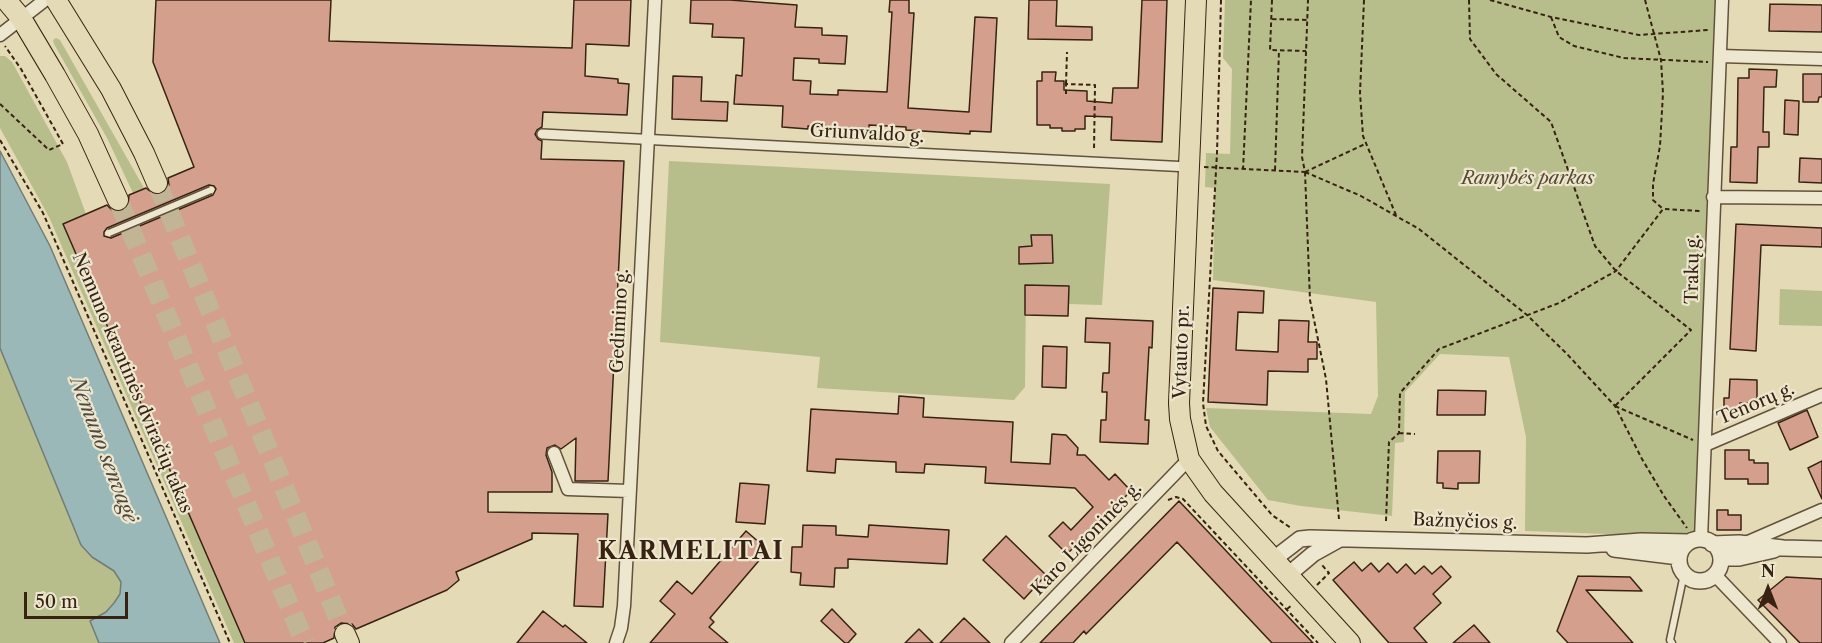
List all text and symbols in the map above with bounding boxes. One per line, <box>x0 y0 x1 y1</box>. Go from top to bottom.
street label: Griunvaldo g. <box>809 120 925 148</box>
park label: Ramybės parkas <box>1461 168 1595 190</box>
street label: Trakų g. <box>1682 234 1704 304</box>
street label: Nemuno krantinės dviračių takas <box>67 250 197 516</box>
street label: Gedimino g. <box>606 268 634 374</box>
street label: Vytauto pr. <box>1170 305 1194 399</box>
water label: Nemuno senvagė <box>64 374 142 526</box>
street label: Tenorų g. <box>1714 378 1798 430</box>
street label: Karo Ligoninės g. <box>1027 478 1147 600</box>
street label: Bažnyčios g. <box>1412 509 1518 535</box>
district label: KARMELITAI <box>598 538 784 566</box>
north arrow <box>1738 559 1798 619</box>
text: N <box>1761 561 1775 581</box>
scale bar <box>27 580 130 618</box>
text: 50 m <box>35 591 78 613</box>

